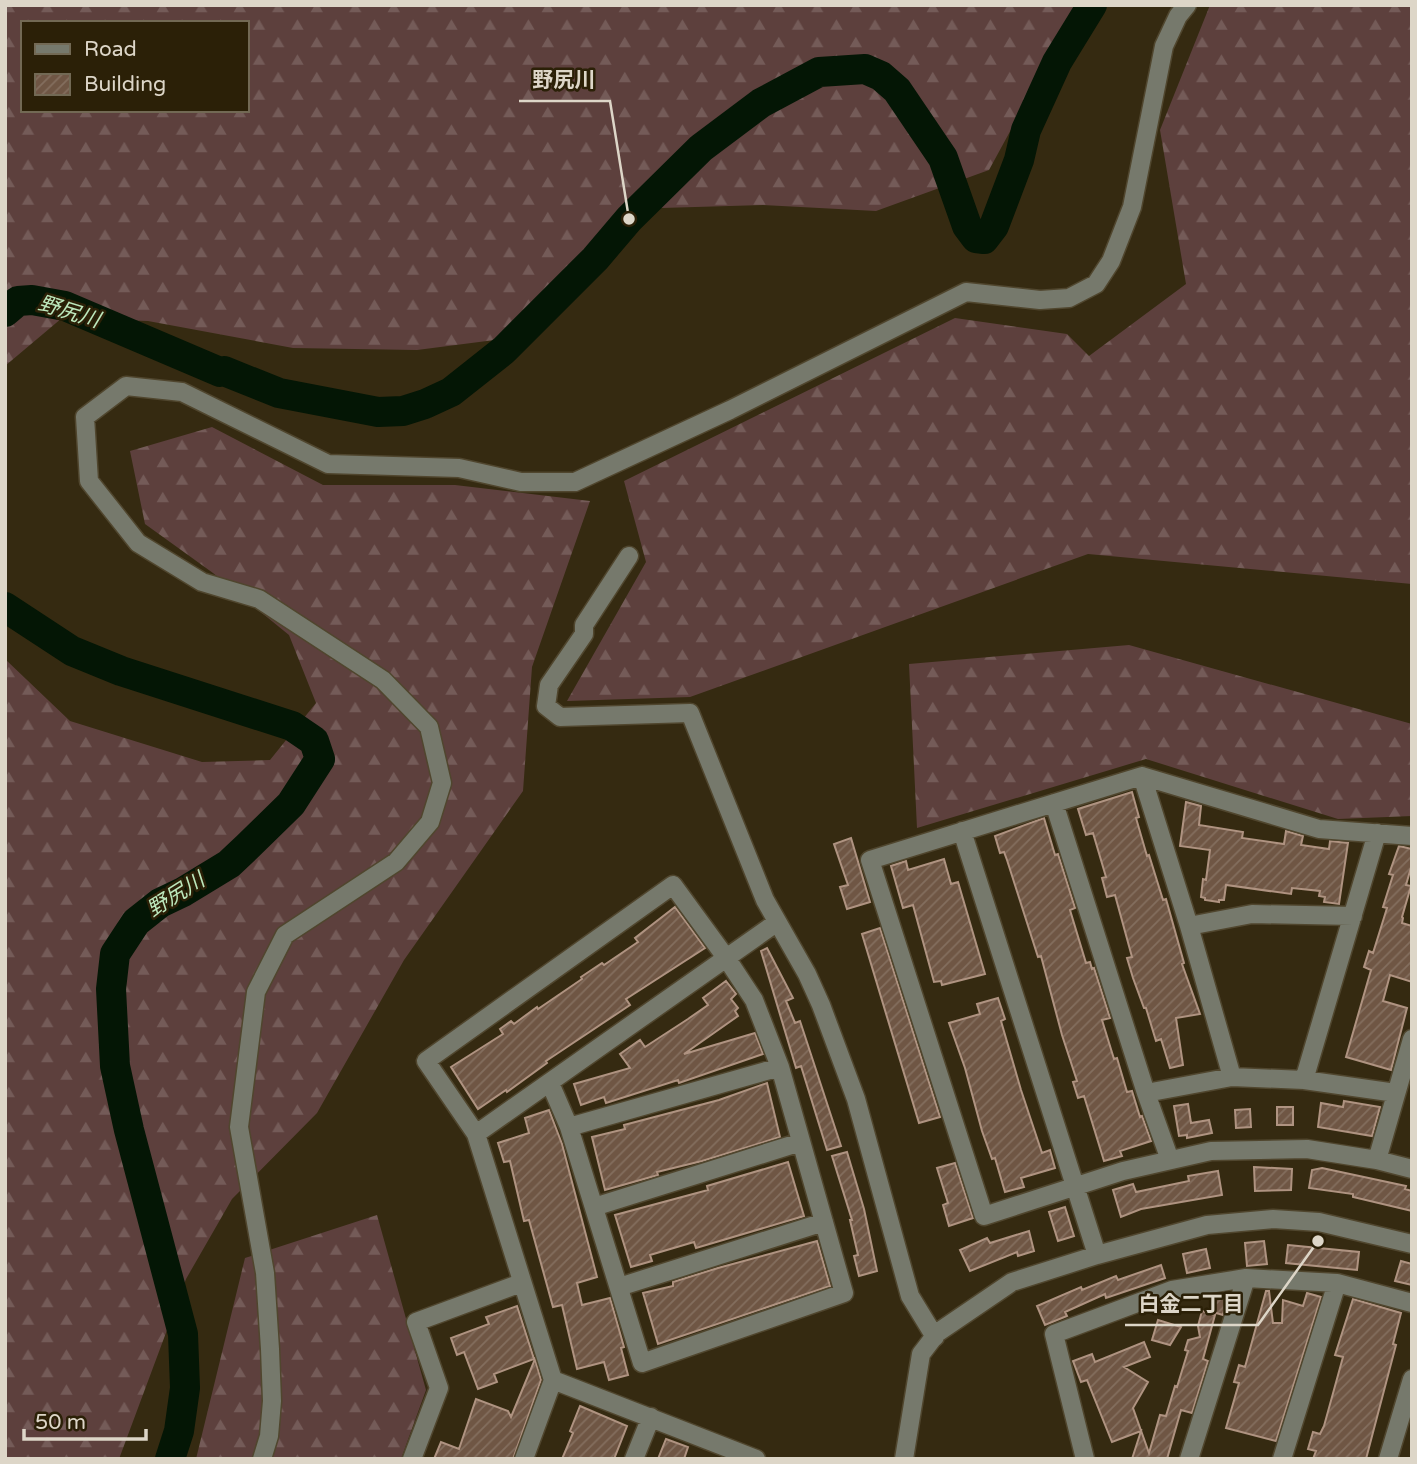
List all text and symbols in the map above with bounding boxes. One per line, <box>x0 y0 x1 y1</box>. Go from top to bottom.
legend <box>21 21 248 112</box>
text: Road <box>84 37 137 62</box>
callout: 野尻川 <box>519 59 610 101</box>
text: 野尻川 <box>533 68 596 93</box>
text: Building <box>84 72 166 97</box>
water label: 野尻川 <box>35 291 105 334</box>
water label: 野尻川 <box>143 867 211 922</box>
callout: 白金二丁目 <box>1125 1283 1258 1325</box>
text: 白金二丁目 <box>1139 1292 1244 1317</box>
scale bar <box>24 1398 147 1442</box>
text: 50 m <box>35 1410 86 1435</box>

